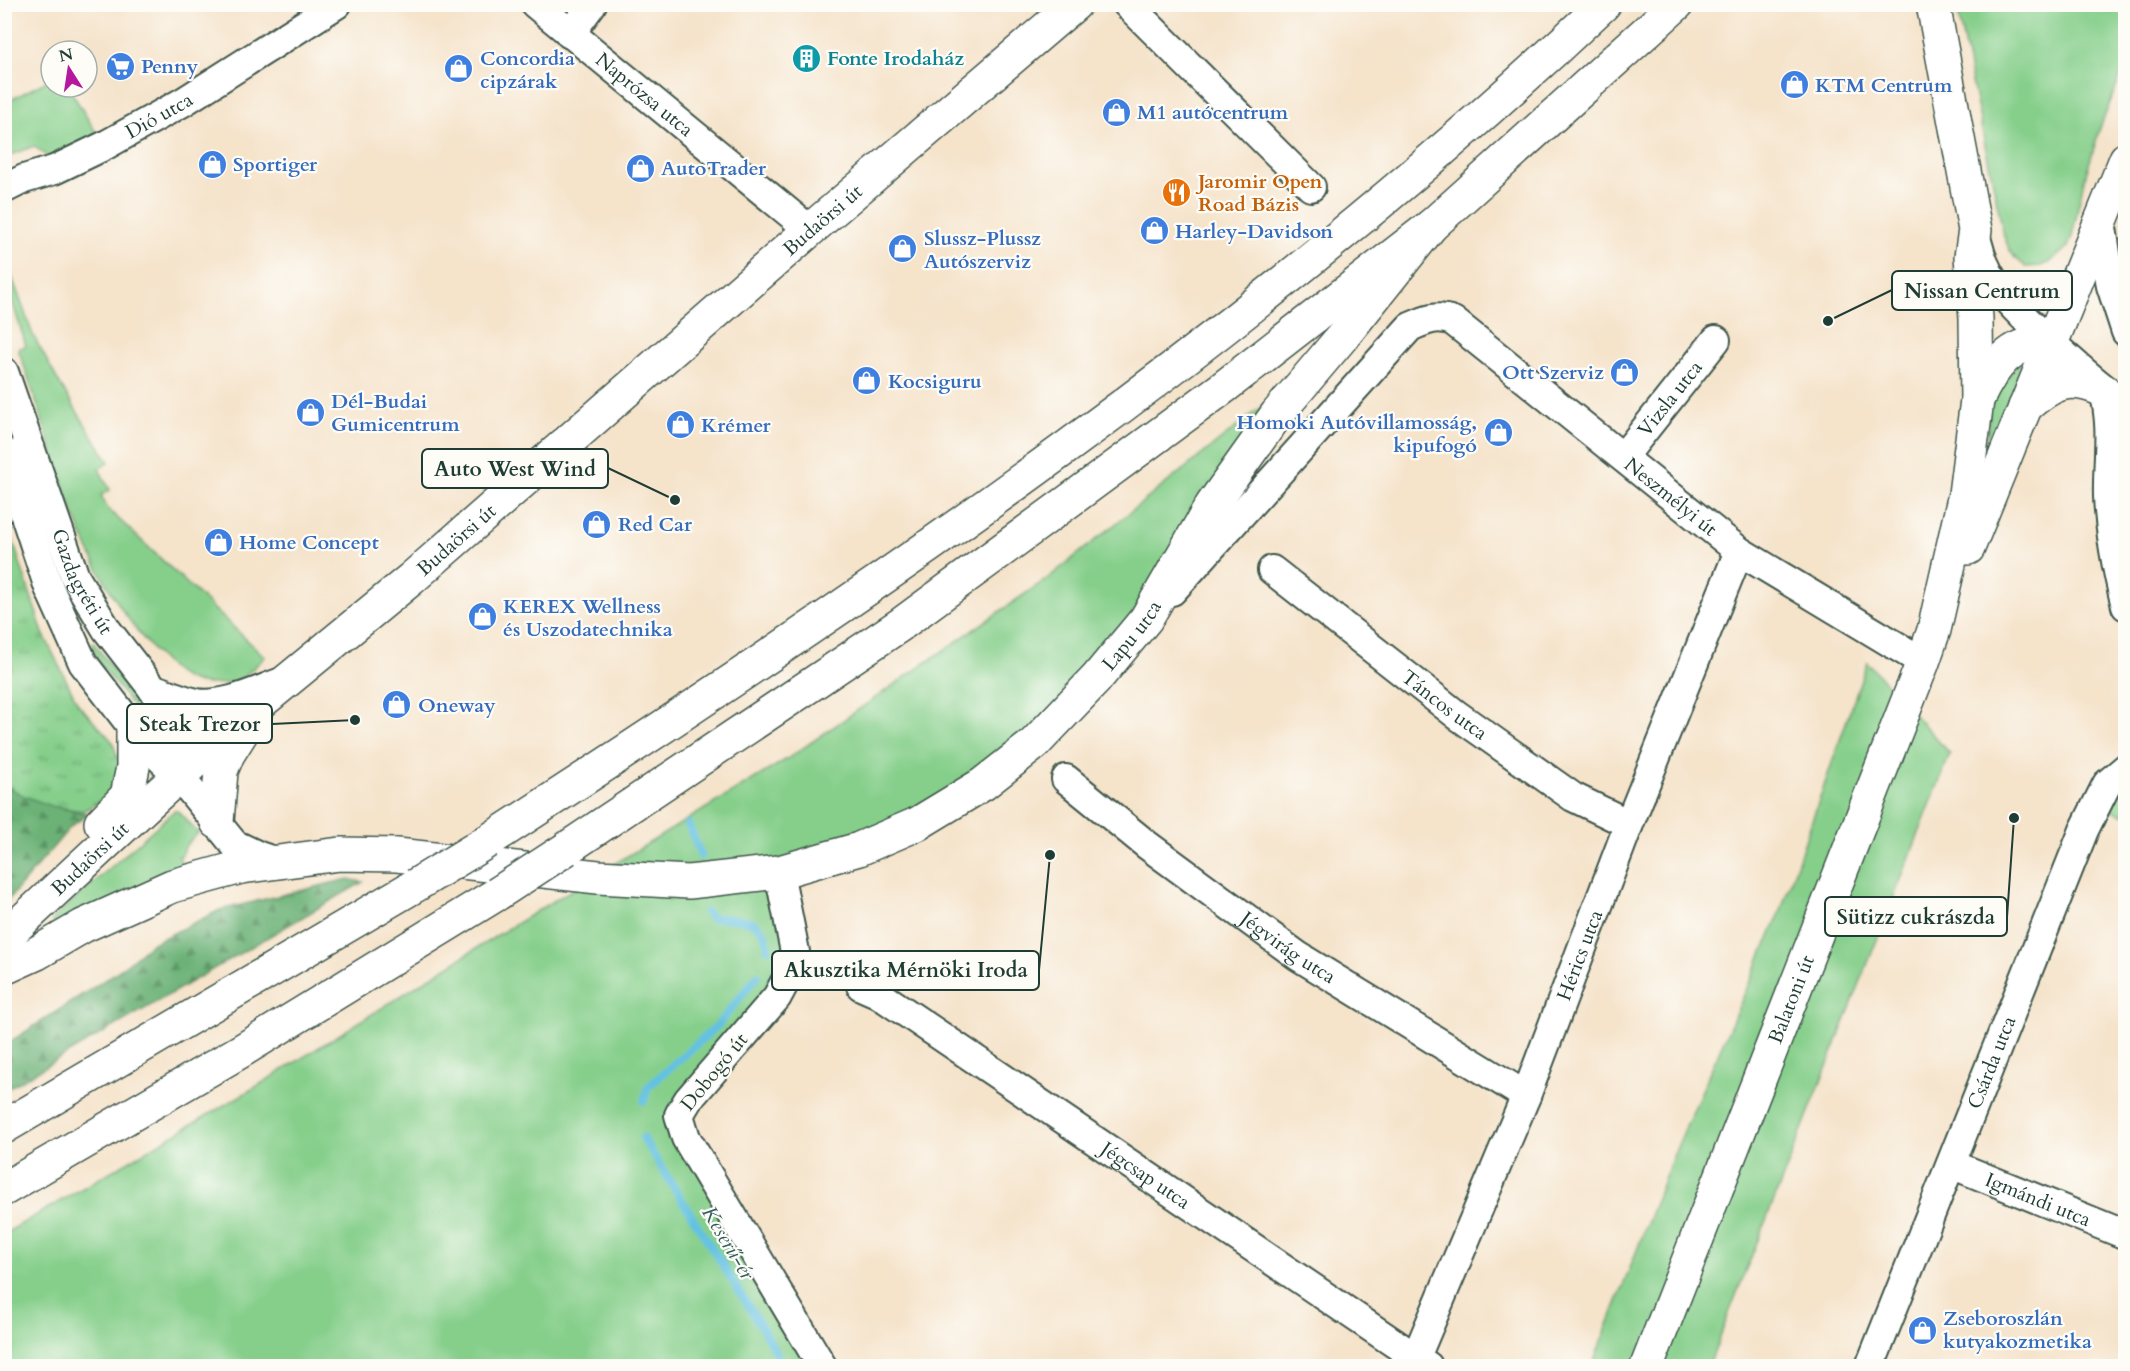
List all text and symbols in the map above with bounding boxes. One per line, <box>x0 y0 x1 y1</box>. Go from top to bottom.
north arrow <box>39 39 99 99</box>
building icon: Fonte Irodaház <box>790 42 822 74</box>
text: N <box>57 43 75 68</box>
place label: Concordia cipzárak <box>480 45 575 95</box>
place label: Fonte Irodaház <box>827 45 964 72</box>
street label: Naprózsa utca <box>590 46 700 143</box>
supermarket icon: Penny <box>104 50 136 82</box>
place label: Penny <box>141 53 199 80</box>
shop icon: Concordia cipzárak <box>443 53 475 85</box>
shop icon: KTM Centrum <box>1778 69 1810 101</box>
place label: KTM Centrum <box>1815 72 1953 99</box>
street label: Dió utca <box>120 86 198 145</box>
shop icon: M1 autócentrum <box>1100 96 1132 128</box>
place label: M1 autócentrum <box>1137 99 1289 126</box>
shop icon: Sportiger <box>196 148 228 180</box>
place label: Sportiger <box>233 151 318 178</box>
shop icon: AutoTrader <box>624 152 656 184</box>
place label: AutoTrader <box>661 155 767 182</box>
place label: Jaromir Open Road Bázis <box>1195 168 1322 218</box>
street label: Budaörsi út <box>777 177 868 262</box>
restaurant icon: Jaromir Open Road Bázis <box>1161 177 1193 209</box>
shop icon: Harley-Davidson <box>1138 215 1170 247</box>
place label: Harley-Davidson <box>1175 218 1333 245</box>
place label: Slussz-Plussz Autószerviz <box>924 225 1041 275</box>
shop icon: Slussz-Plussz Autószerviz <box>887 233 919 265</box>
callout: Nissan Centrum <box>1892 271 2072 310</box>
text: Nissan Centrum <box>1904 277 2061 306</box>
street label: Vizsla utca <box>1631 354 1709 442</box>
shop icon: Ott Szerviz <box>1609 356 1641 388</box>
place label: Ott Szerviz <box>1502 359 1604 386</box>
shop icon: Kocsiguru <box>851 365 883 397</box>
place label: Kocsiguru <box>888 368 982 395</box>
place label: Dél-Budai Gumicentrum <box>331 388 460 438</box>
shop icon: Dél-Budai Gumicentrum <box>294 397 326 429</box>
shop icon: Krémer <box>664 409 696 441</box>
place label: Homoki Autóvillamosság, kipufogó <box>1237 409 1477 459</box>
place label: Krémer <box>701 412 772 439</box>
shop icon: Homoki Autóvillamosság, kipufogó <box>1482 417 1514 449</box>
callout: Auto West Wind <box>422 449 608 488</box>
street label: Neszmélyi út <box>1619 451 1724 542</box>
text: Auto West Wind <box>434 455 596 484</box>
street label: Budaörsi út <box>411 497 502 582</box>
shop icon: Red Car <box>581 508 613 540</box>
place label: Red Car <box>618 511 693 538</box>
street label: Gazdagréti út <box>46 525 120 640</box>
shop icon: Home Concept <box>202 526 234 558</box>
place label: Home Concept <box>239 529 379 556</box>
place label: KEREX Wellness és Uszodatechnika <box>503 593 673 643</box>
street label: Lapu utca <box>1095 595 1168 676</box>
shop icon: KEREX Wellness és Uszodatechnika <box>466 601 498 633</box>
street label: Táncos utca <box>1396 663 1494 746</box>
shop icon: Oneway <box>381 689 413 721</box>
place label: Oneway <box>418 692 496 719</box>
callout: Steak Trezor <box>127 704 272 743</box>
text: Steak Trezor <box>140 710 261 739</box>
street label: Budaörsi út <box>45 815 135 901</box>
callout: Sütizz cukrászda <box>1825 897 2007 936</box>
street label: Jégvirág utca <box>1233 903 1341 990</box>
text: Sütizz cukrászda <box>1837 903 1996 932</box>
street label: Hérics utca <box>1550 905 1609 1004</box>
street label: Balatoni út <box>1761 950 1821 1047</box>
callout: Akusztika Mérnöki Iroda <box>772 951 1039 990</box>
text: Akusztika Mérnöki Iroda <box>784 956 1029 985</box>
street label: Csárda utca <box>1961 1012 2022 1113</box>
street label: Dobogó út <box>674 1027 754 1117</box>
street label: Jégcsap utca <box>1093 1133 1196 1215</box>
street label: Igmándi utca <box>1981 1166 2095 1233</box>
water label: Keserű-ér <box>695 1201 762 1286</box>
place label: Zseboroszlán kutyakozmetika <box>1943 1305 2092 1355</box>
shop icon: Zseboroszlán kutyakozmetika <box>1906 1314 1938 1346</box>

